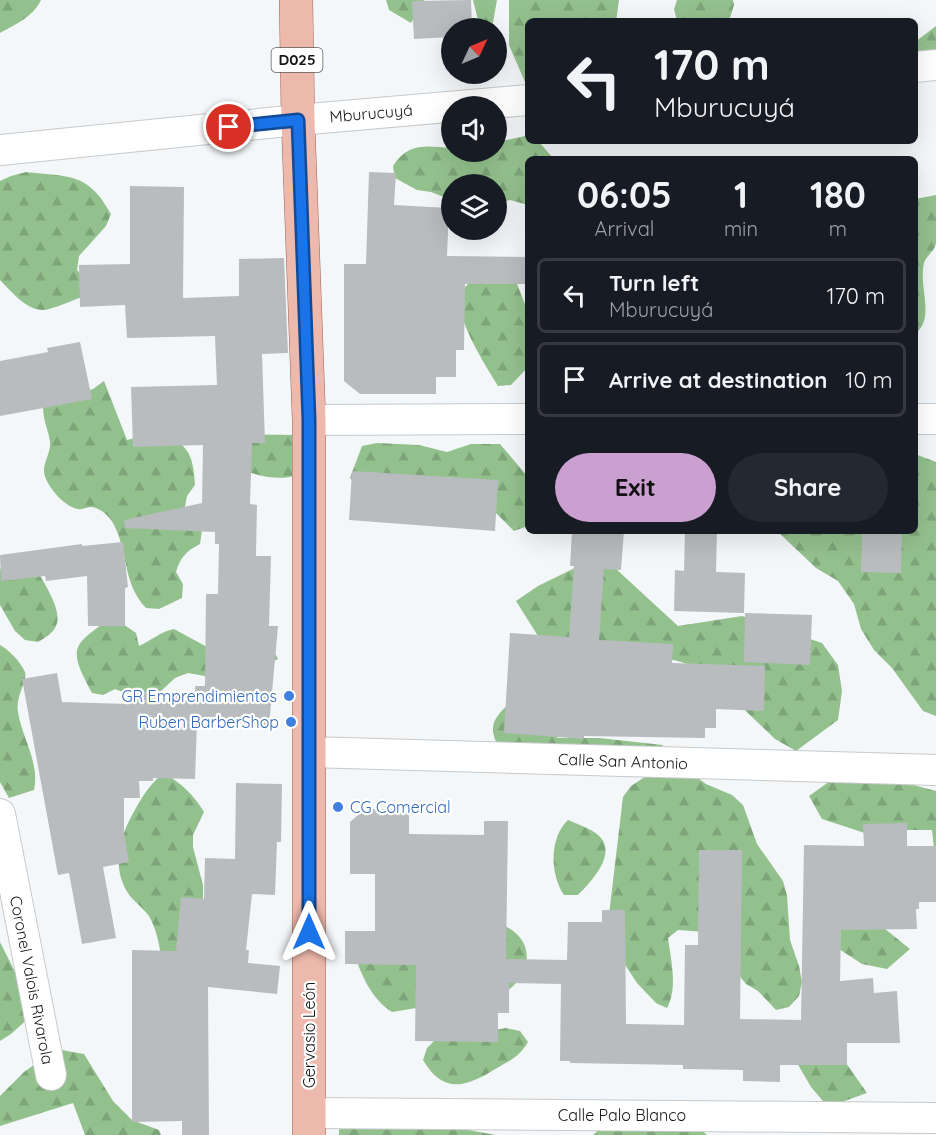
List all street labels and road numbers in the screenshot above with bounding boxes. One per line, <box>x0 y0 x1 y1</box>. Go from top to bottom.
road number: D025 <box>272 48 322 72</box>
street label: Mburucuyá <box>329 99 413 127</box>
street label: Calle San Antonio <box>558 749 688 773</box>
street label: Coronel Valois Rivarola <box>6 894 58 1066</box>
street label: Gervasio León <box>299 982 319 1088</box>
street label: Calle Palo Blanco <box>558 1105 686 1125</box>

